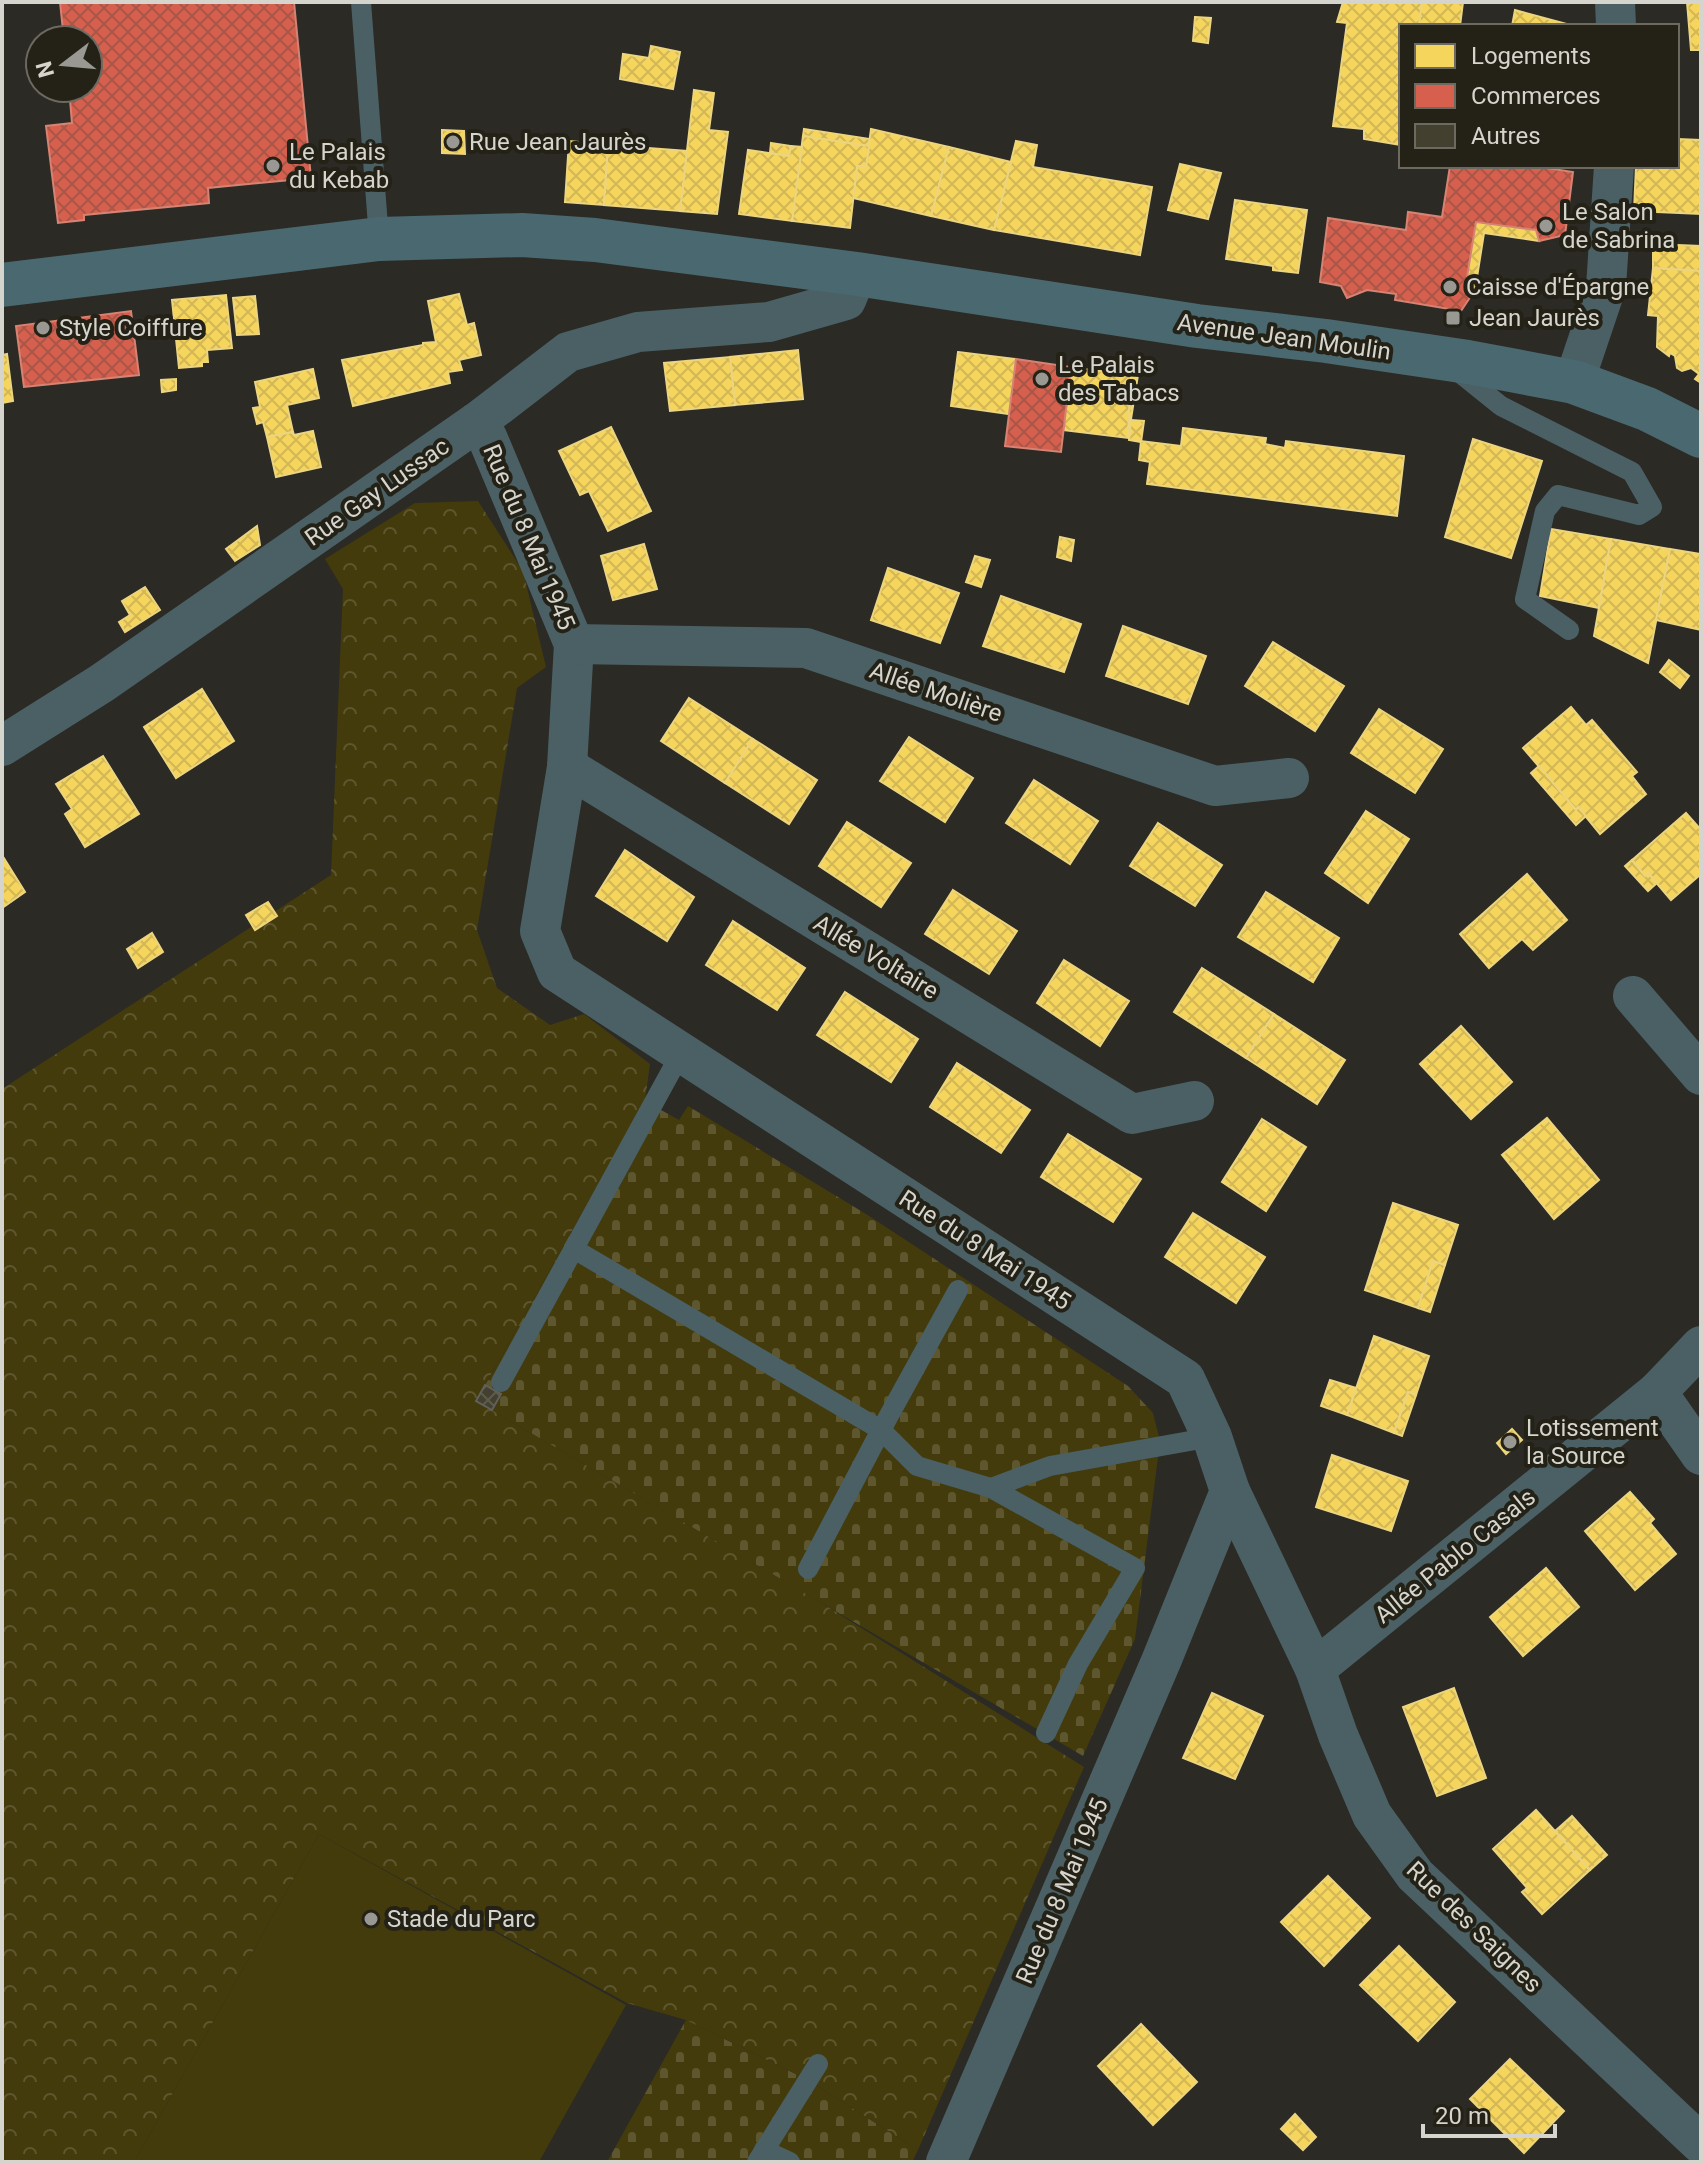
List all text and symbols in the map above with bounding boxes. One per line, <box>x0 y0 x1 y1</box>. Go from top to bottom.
north arrow <box>24 24 104 104</box>
legend <box>1399 24 1679 168</box>
text: Logements <box>1471 42 1591 70</box>
text: N <box>31 58 59 80</box>
text: Commerces <box>1471 82 1601 110</box>
text: Autres <box>1471 122 1541 150</box>
place label: Rue Jean Jaurès <box>469 128 646 156</box>
marker: Rue Jean Jaurès <box>444 133 462 151</box>
place label: Le Palais du Kebab <box>289 138 389 194</box>
marker: Le Palais du Kebab <box>264 157 282 175</box>
place label: Le Salon de Sabrina <box>1562 198 1675 254</box>
marker: Le Salon de Sabrina <box>1537 217 1555 235</box>
place label: Caisse d'Épargne <box>1466 273 1649 301</box>
marker: Caisse d'Épargne <box>1441 278 1459 296</box>
place label: Jean Jaurès <box>1469 304 1600 332</box>
street label: Avenue Jean Moulin <box>1175 308 1393 366</box>
marker: Jean Jaurès <box>1444 309 1462 327</box>
place label: Style Coiffure <box>59 314 203 342</box>
marker: Style Coiffure <box>34 319 52 337</box>
place label: Le Palais des Tabacs <box>1058 351 1180 407</box>
marker: Le Palais des Tabacs <box>1033 370 1051 388</box>
street label: Rue Gay Lussac <box>300 432 454 552</box>
street label: Rue du 8 Mai 1945 <box>477 440 581 634</box>
street label: Allée Molière <box>866 656 1006 728</box>
street label: Allée Voltaire <box>809 909 943 1005</box>
street label: Rue du 8 Mai 1945 <box>894 1184 1076 1316</box>
place label: Lotissement la Source <box>1526 1414 1659 1470</box>
marker: Lotissement la Source <box>1501 1433 1519 1451</box>
street label: Allée Pablo Casals <box>1369 1483 1541 1629</box>
street label: Rue du 8 Mai 1945 <box>1010 1794 1114 1988</box>
street label: Rue des Saignes <box>1401 1856 1547 1998</box>
place label: Stade du Parc <box>387 1905 536 1933</box>
marker: Stade du Parc <box>362 1910 380 1928</box>
scale bar <box>1423 2088 1555 2138</box>
text: 20 m <box>1435 2102 1489 2130</box>

